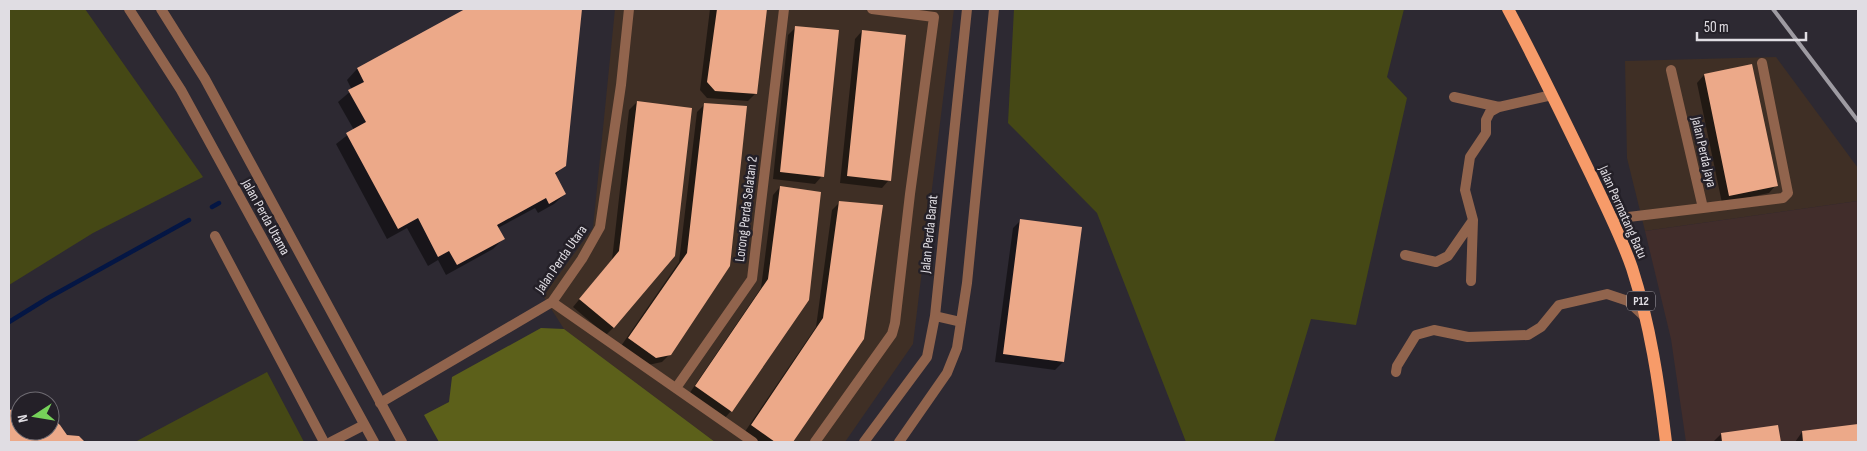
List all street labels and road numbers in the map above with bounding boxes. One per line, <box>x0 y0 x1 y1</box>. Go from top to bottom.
street label: Jalan Perda Jaya <box>1687 114 1720 189</box>
street label: Lorong Perda Selatan 2 <box>731 155 761 263</box>
street label: Jalan Permatang Batu <box>1595 162 1651 261</box>
street label: Jalan Perda Utama <box>238 175 294 258</box>
street label: Jalan Perda Barat <box>916 194 942 275</box>
street label: Jalan Perda Utara <box>531 222 591 297</box>
road number: P12 <box>1627 292 1655 310</box>

